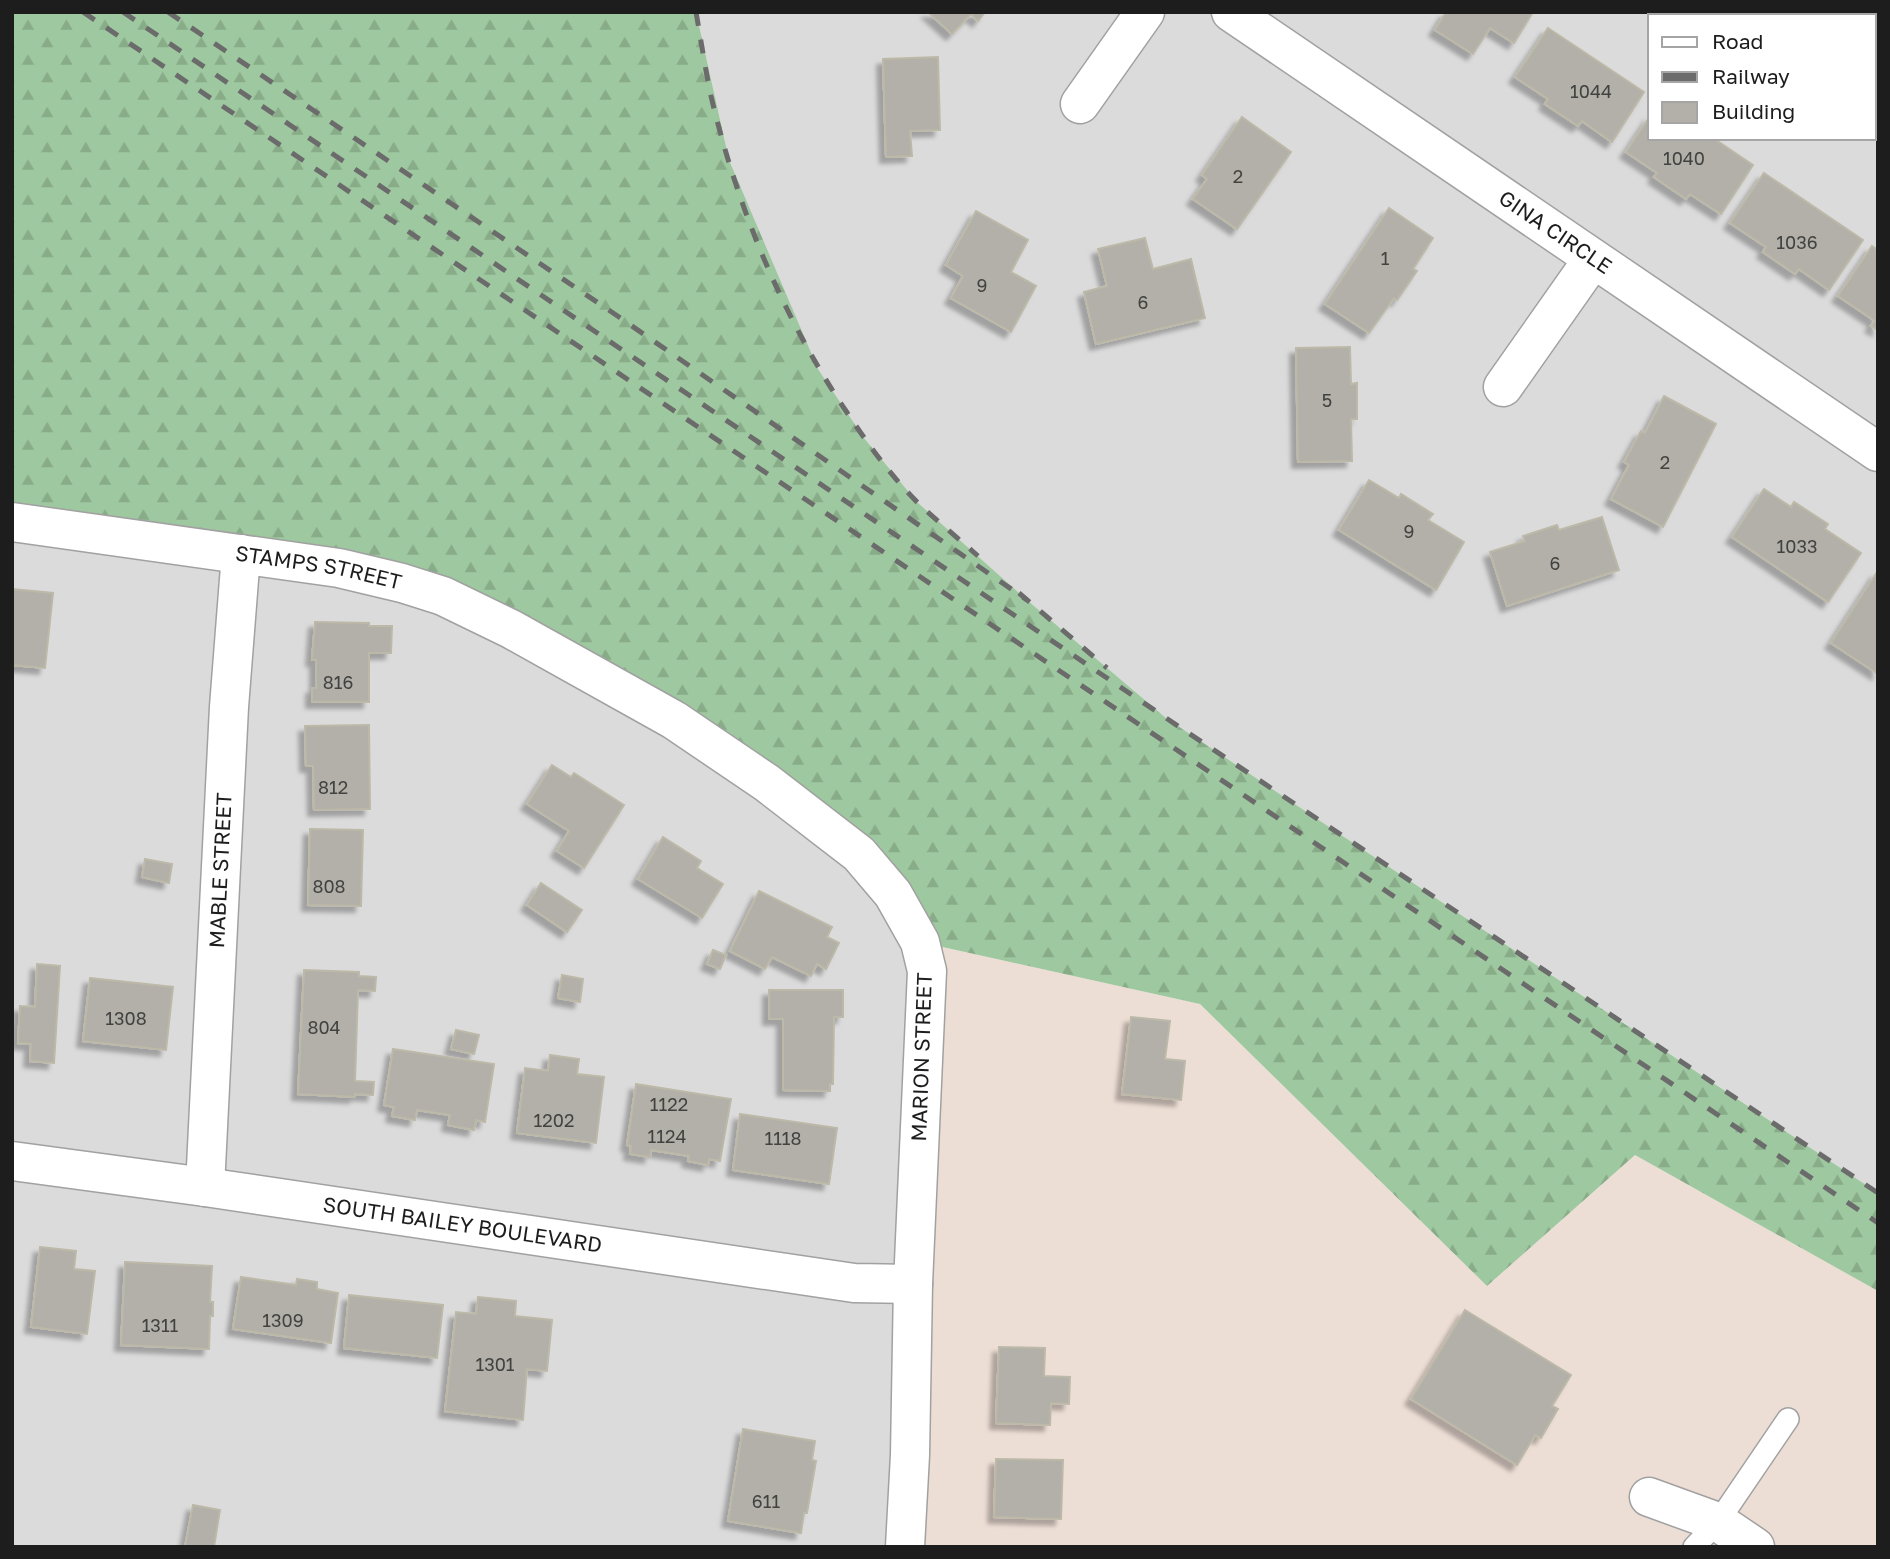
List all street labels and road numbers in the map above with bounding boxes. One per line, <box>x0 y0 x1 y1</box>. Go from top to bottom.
street label: GINA CIRCLE <box>1494 184 1617 279</box>
street label: STAMPS STREET <box>234 540 405 595</box>
street label: MABLE STREET <box>203 792 237 949</box>
street label: MARION STREET <box>905 972 937 1142</box>
street label: SOUTH BAILEY BOULEVARD <box>321 1191 604 1258</box>

